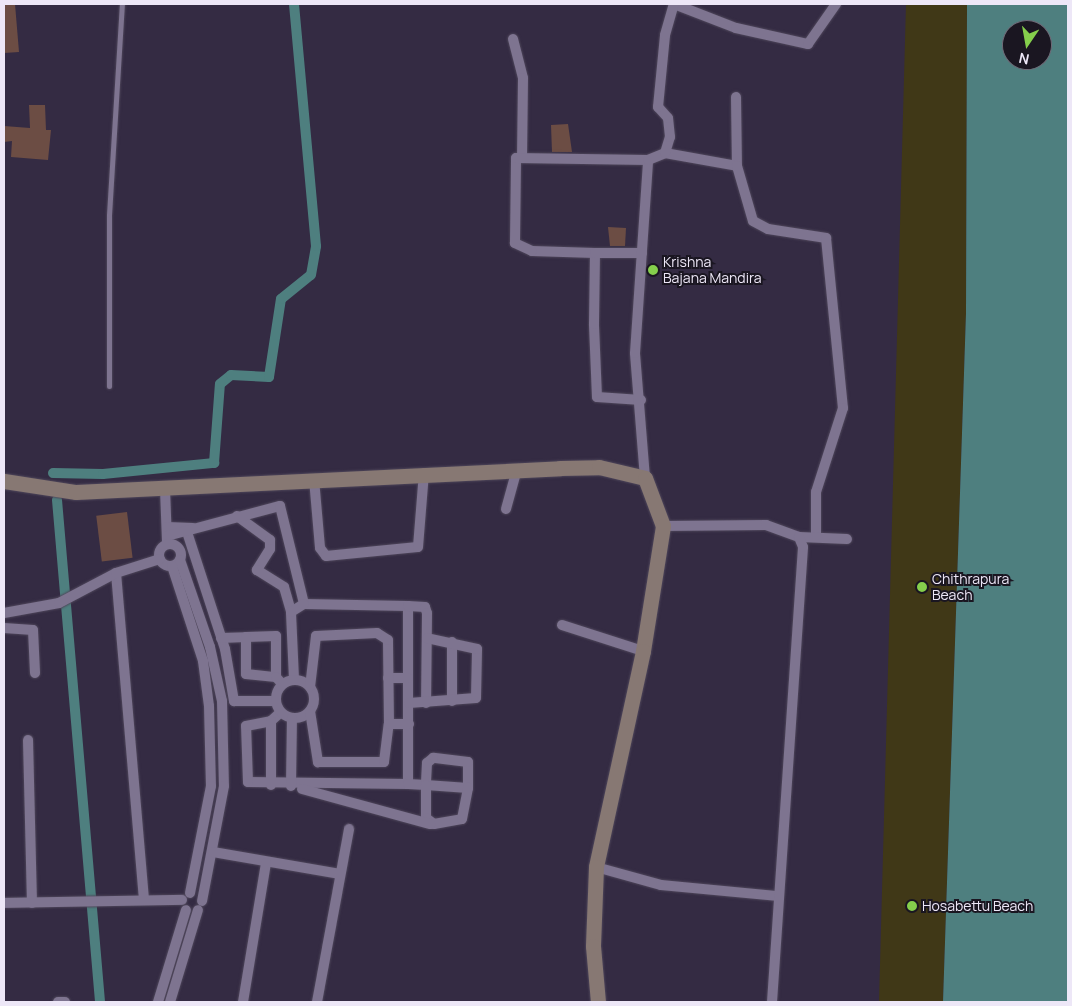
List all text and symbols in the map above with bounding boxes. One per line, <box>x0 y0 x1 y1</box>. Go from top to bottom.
north arrow <box>1002 20 1052 70</box>
text: N <box>1017 49 1031 70</box>
place label: Krishna Bajana Mandira <box>663 254 761 286</box>
marker: Krishna Bajana Mandira <box>647 264 659 276</box>
place label: Chithrapura Beach <box>932 571 1009 604</box>
marker: Chithrapura Beach <box>916 581 928 593</box>
place label: Hosabettu Beach <box>922 898 1033 914</box>
marker: Hosabettu Beach <box>906 900 918 912</box>

